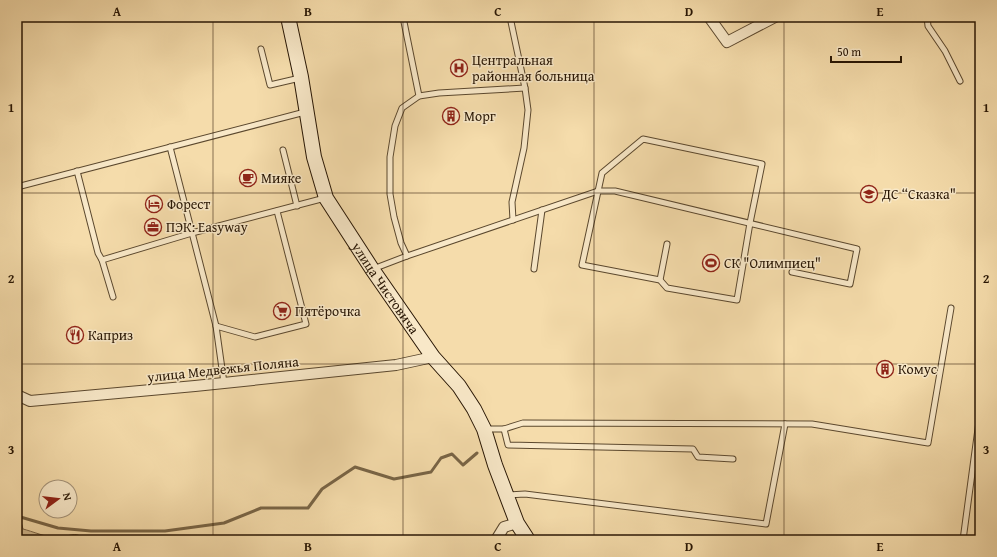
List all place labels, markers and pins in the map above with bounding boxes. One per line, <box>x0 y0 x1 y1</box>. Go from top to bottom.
place label: Центральная районная больница <box>472 50 595 86</box>
hospital icon: Центральная районная больница <box>449 58 469 78</box>
building icon: Морг <box>441 106 461 126</box>
place label: Морг <box>464 106 496 126</box>
cafe icon: Мияке <box>238 168 258 188</box>
place label: Мияке <box>261 168 302 188</box>
school or university icon: ДС “Сказка" <box>859 184 879 204</box>
place label: ДС “Сказка" <box>881 184 956 204</box>
hotel icon: Форест <box>144 194 164 214</box>
place label: Форест <box>167 194 211 214</box>
office icon: ПЭК: Easyway <box>143 217 163 237</box>
place label: ПЭК: Easyway <box>166 217 248 237</box>
sports icon: СК "Олимпиец" <box>701 253 721 273</box>
place label: СК "Олимпиец" <box>724 253 821 273</box>
supermarket icon: Пятёрочка <box>272 301 292 321</box>
place label: Пятёрочка <box>295 301 361 321</box>
restaurant icon: Каприз <box>65 325 85 345</box>
place label: Каприз <box>88 325 133 345</box>
building icon: Комус <box>875 359 895 379</box>
place label: Комус <box>898 359 937 379</box>

